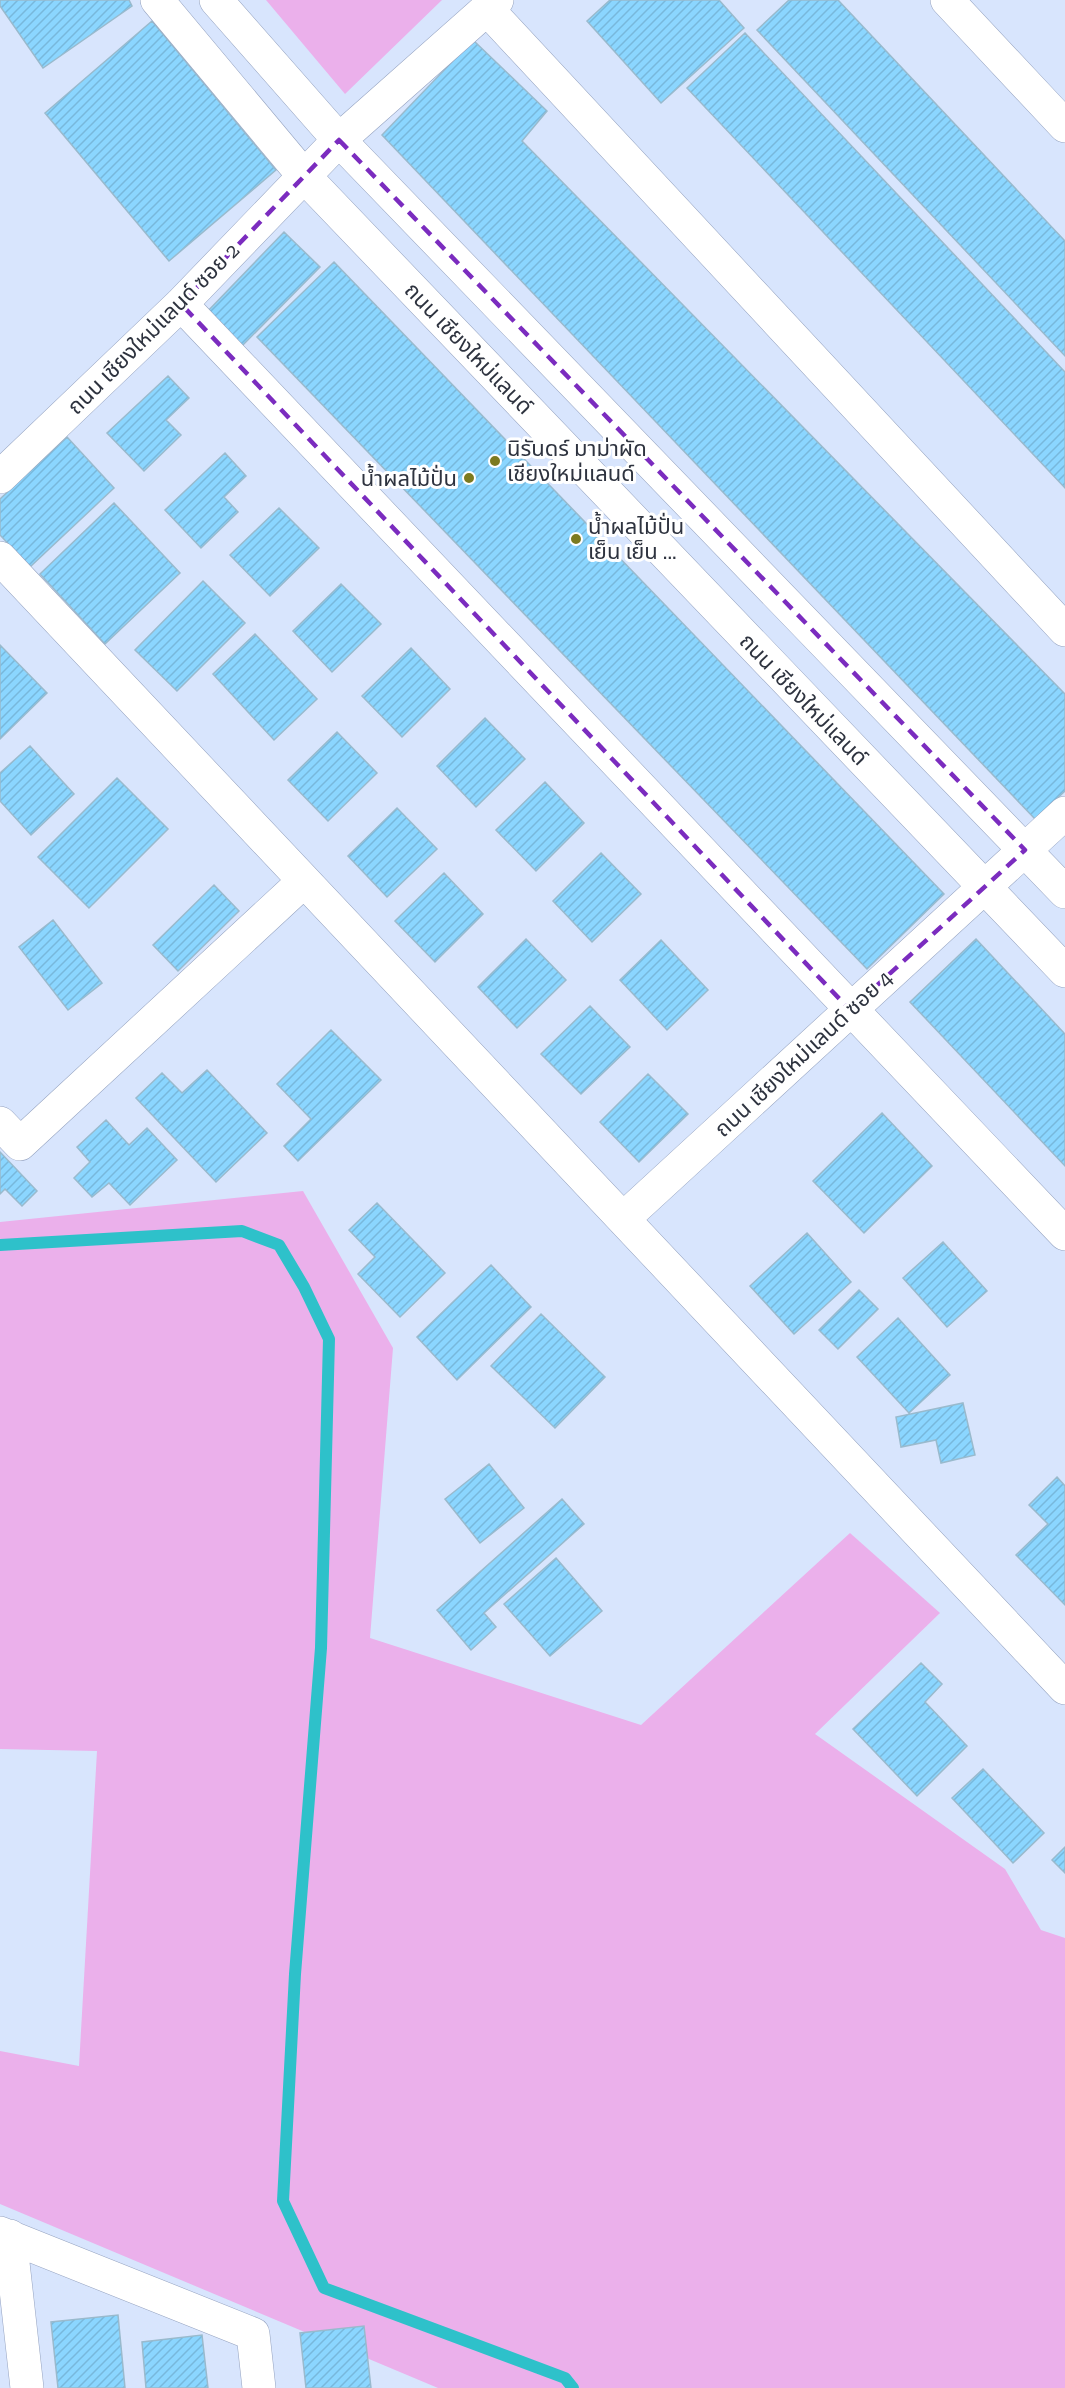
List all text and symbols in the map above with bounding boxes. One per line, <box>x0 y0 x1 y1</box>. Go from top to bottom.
street label: ถนน เชียงใหม่แลนด์ ซอย 2 <box>62 237 245 420</box>
street label: ถนน เชียงใหม่แลนด์ <box>399 277 538 420</box>
place label: นิรันดร์ มาม่าผัด เชียงใหม่แลนด์ <box>507 435 647 487</box>
marker: นิรันดร์ มาม่าผัด เชียงใหม่แลนด์ <box>488 454 502 468</box>
place label: น้ำผลไม้ปั่น <box>361 463 457 492</box>
marker: น้ำผลไม้ปั่น <box>462 471 476 485</box>
place label: น้ำผลไม้ปั่น เย็น เย็น ... <box>588 511 684 565</box>
marker: น้ำผลไม้ปั่น เย็น เย็น ... <box>569 532 583 546</box>
street label: ถนน เชียงใหม่แลนด์ <box>734 628 873 771</box>
street label: ถนน เชียงใหม่แลนด์ ซอย 4 <box>709 964 898 1143</box>

